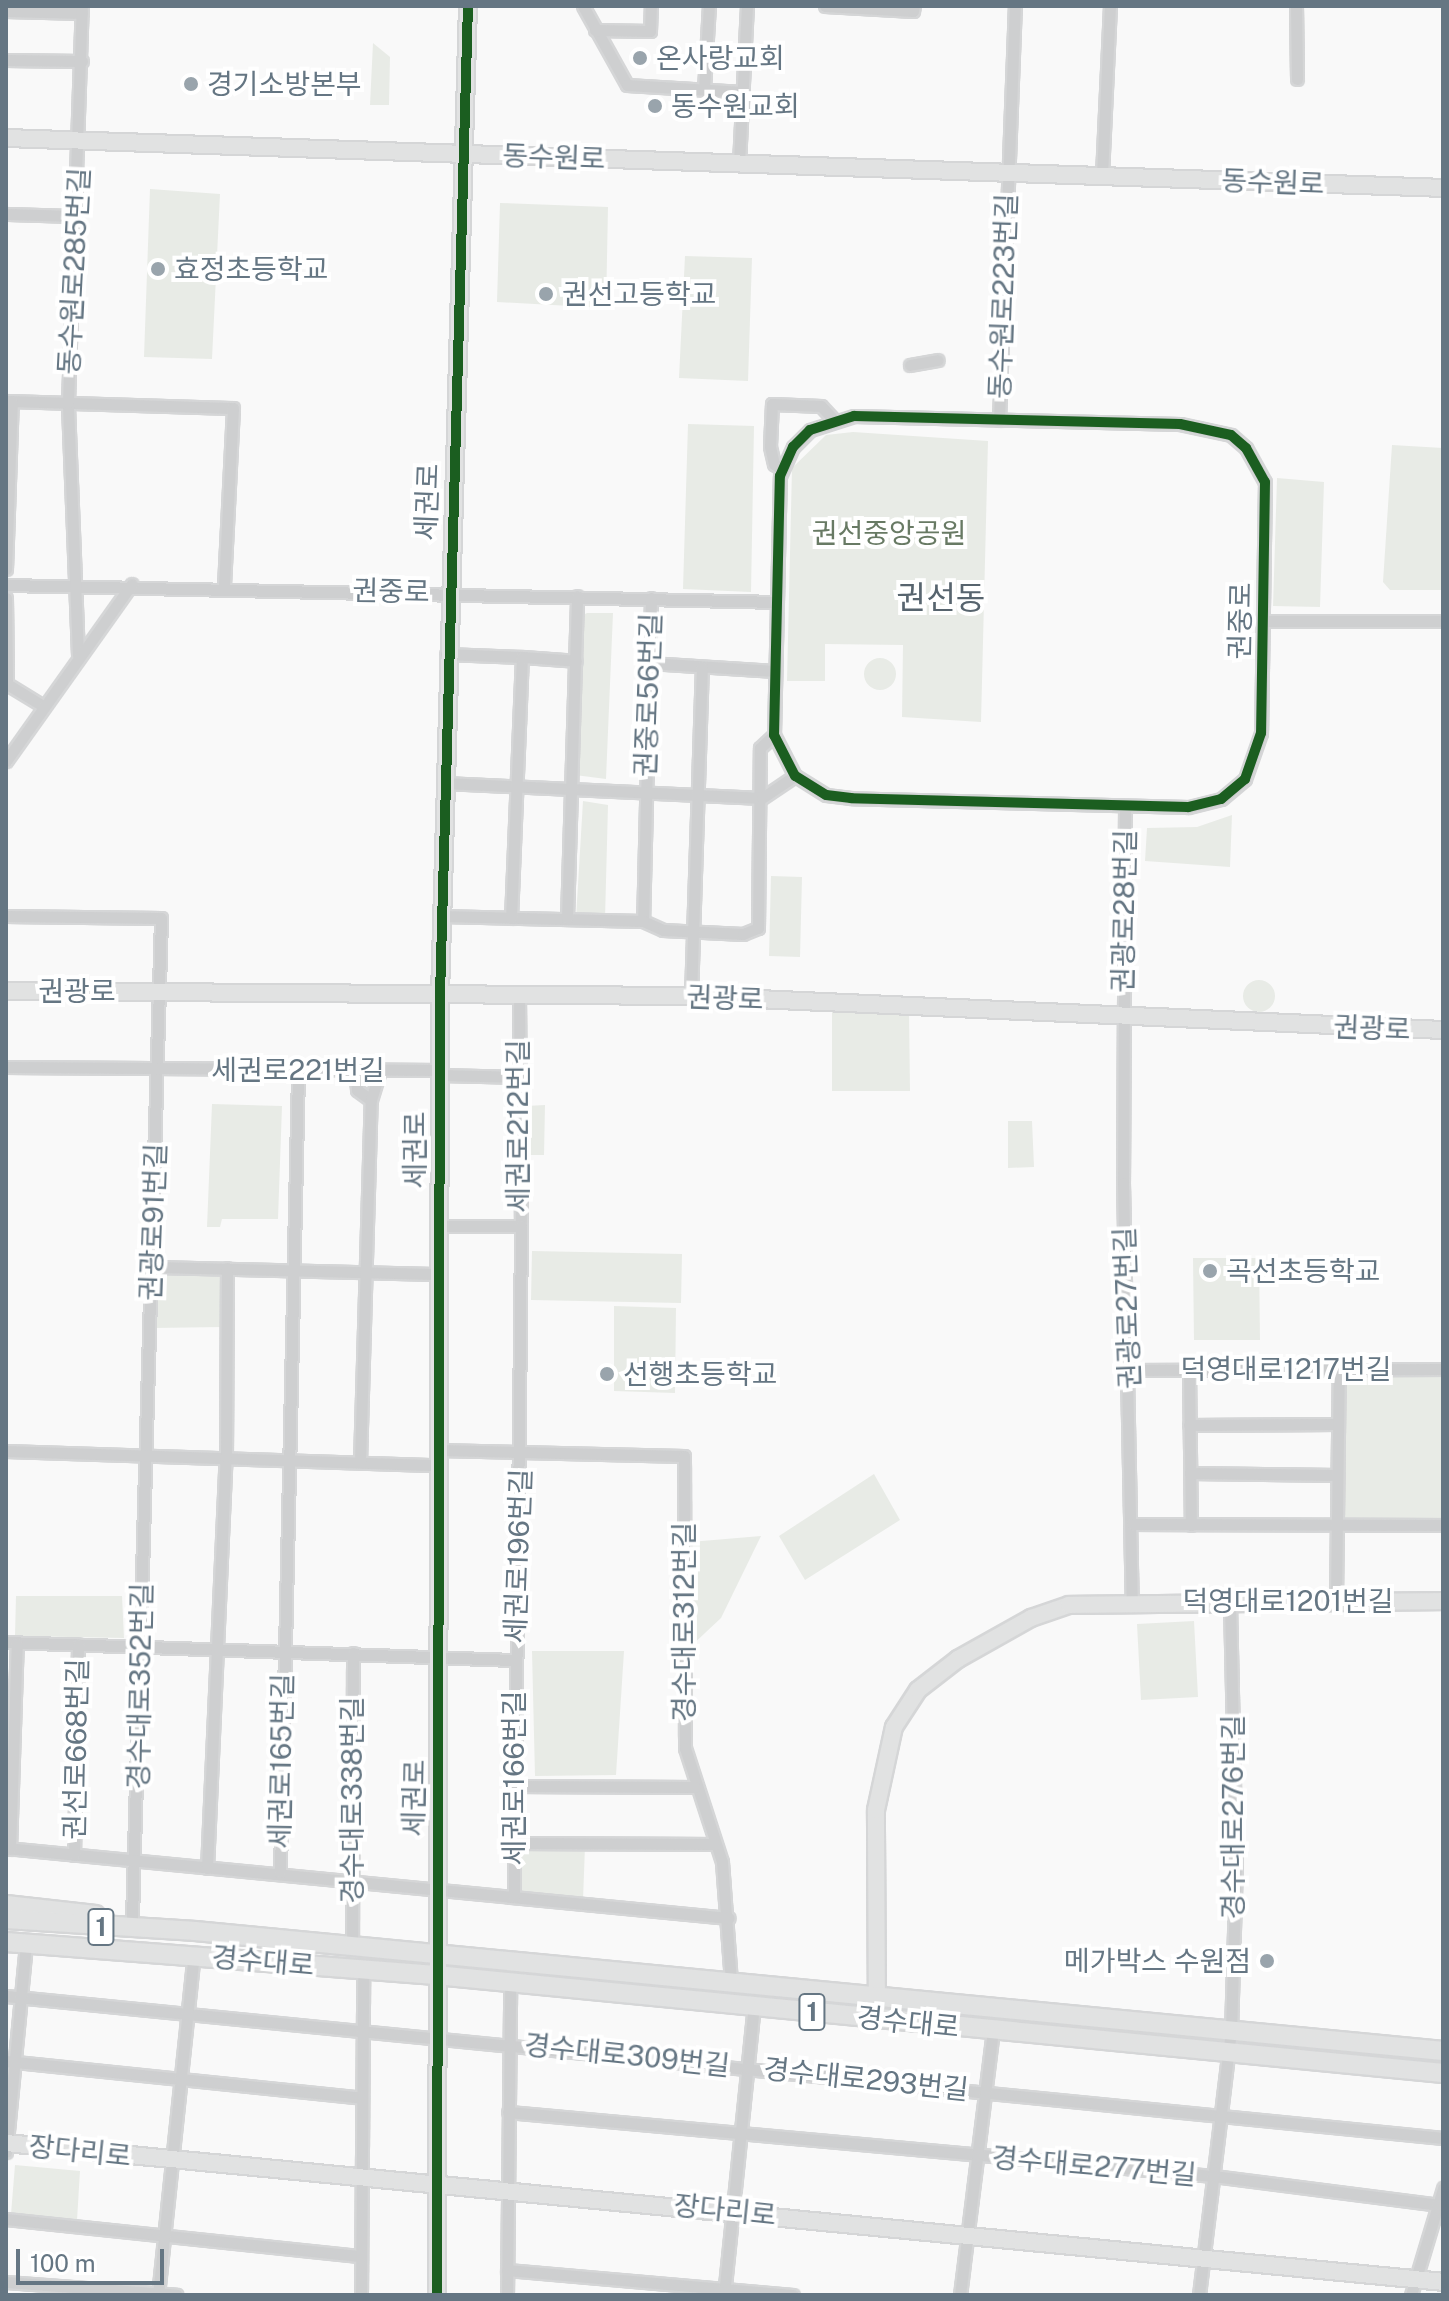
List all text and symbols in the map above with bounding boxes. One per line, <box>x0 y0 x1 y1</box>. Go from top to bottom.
place label: 온사랑교회 <box>656 41 785 75</box>
marker: 온사랑교회 <box>631 49 649 67</box>
place label: 경기소방본부 <box>207 67 362 101</box>
marker: 경기소방본부 <box>182 75 200 93</box>
place label: 동수원교회 <box>671 89 800 123</box>
marker: 동수원교회 <box>646 97 664 115</box>
street label: 동수원로 <box>502 138 606 176</box>
street label: 동수원로 <box>1221 163 1325 201</box>
street label: 동수원로285번길 <box>52 167 96 375</box>
street label: 동수원로223번길 <box>983 193 1023 399</box>
place label: 효정초등학교 <box>174 252 329 286</box>
marker: 효정초등학교 <box>149 260 167 278</box>
place label: 권선고등학교 <box>562 277 717 311</box>
marker: 권선고등학교 <box>537 285 555 303</box>
street label: 세권로 <box>409 463 445 541</box>
park label: 권선중앙공원 <box>812 516 966 550</box>
street label: 권중로 <box>352 574 430 608</box>
district label: 권선동 <box>897 579 985 617</box>
street label: 권중로 <box>1223 582 1257 660</box>
street label: 권중로56번길 <box>628 612 668 778</box>
street label: 권광로28번길 <box>1106 829 1142 993</box>
street label: 권광로 <box>38 974 116 1008</box>
street label: 권광로 <box>686 980 764 1016</box>
street label: 권광로 <box>1333 1010 1411 1046</box>
street label: 세권로212번길 <box>501 1039 535 1213</box>
street label: 세권로221번길 <box>211 1053 385 1087</box>
street label: 세권로 <box>398 1111 432 1189</box>
street label: 권광로91번길 <box>133 1143 173 1301</box>
street label: 권광로27번길 <box>1107 1226 1147 1390</box>
place label: 곡선초등학교 <box>1226 1254 1381 1288</box>
marker: 곡선초등학교 <box>1201 1262 1219 1280</box>
street label: 덕영대로1217번길 <box>1181 1352 1391 1386</box>
place label: 선행초등학교 <box>623 1357 778 1391</box>
marker: 선행초등학교 <box>598 1365 616 1383</box>
street label: 세권로196번길 <box>498 1468 538 1644</box>
street label: 경수대로312번길 <box>667 1522 701 1722</box>
street label: 경수대로352번길 <box>121 1582 159 1790</box>
street label: 덕영대로1201번길 <box>1182 1584 1394 1618</box>
street label: 권선로668번길 <box>58 1658 94 1840</box>
street label: 세권로165번길 <box>263 1673 299 1849</box>
street label: 세권로166번길 <box>497 1691 531 1865</box>
street label: 경수대로338번길 <box>335 1696 369 1904</box>
street label: 경수대로276번길 <box>1216 1715 1250 1919</box>
street label: 세권로 <box>397 1759 431 1837</box>
road number: 1 <box>87 1905 115 1949</box>
street label: 경수대로 <box>210 1940 316 1982</box>
place label: 메가박스 수원점 <box>1064 1944 1251 1978</box>
marker: 메가박스 수원점 <box>1258 1952 1276 1970</box>
road number: 1 <box>798 1990 826 2034</box>
street label: 경수대로 <box>855 2000 961 2044</box>
street label: 경수대로309번길 <box>523 2028 731 2082</box>
street label: 경수대로293번길 <box>762 2052 970 2106</box>
street label: 장다리로 <box>27 2129 133 2173</box>
street label: 경수대로277번길 <box>990 2140 1198 2192</box>
street label: 장다리로 <box>672 2188 778 2232</box>
scale bar <box>20 2233 168 2283</box>
text: 100 m <box>30 2249 96 2277</box>

